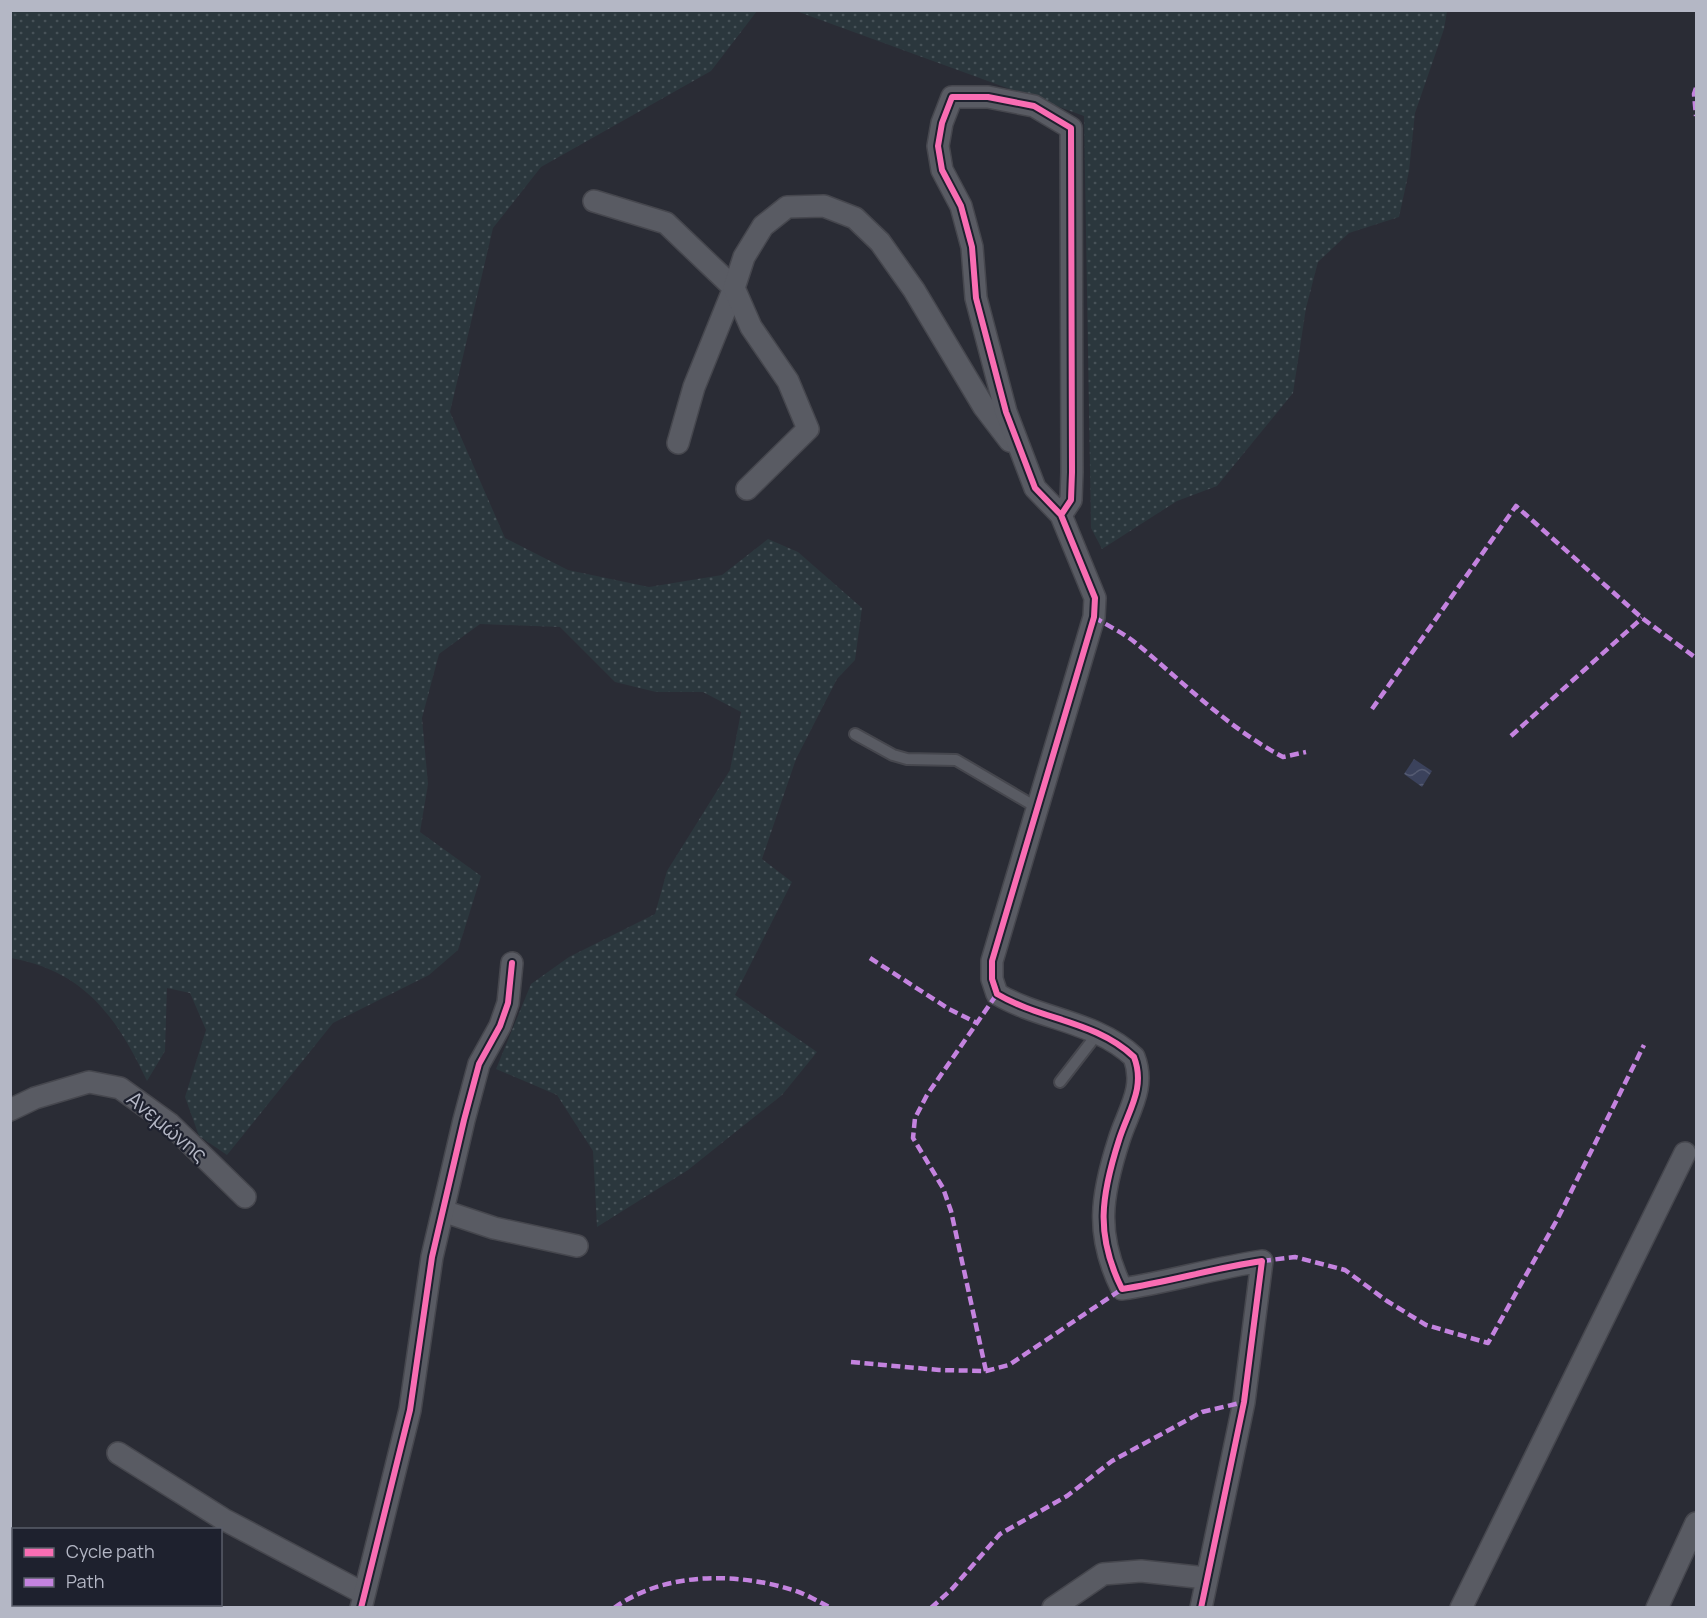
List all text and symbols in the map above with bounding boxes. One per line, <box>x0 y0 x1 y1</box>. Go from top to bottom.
street label: Ανεμώνης <box>121 1084 214 1168</box>
legend <box>12 1528 222 1606</box>
text: Cycle path <box>66 1539 155 1563</box>
text: Path <box>66 1569 104 1593</box>

